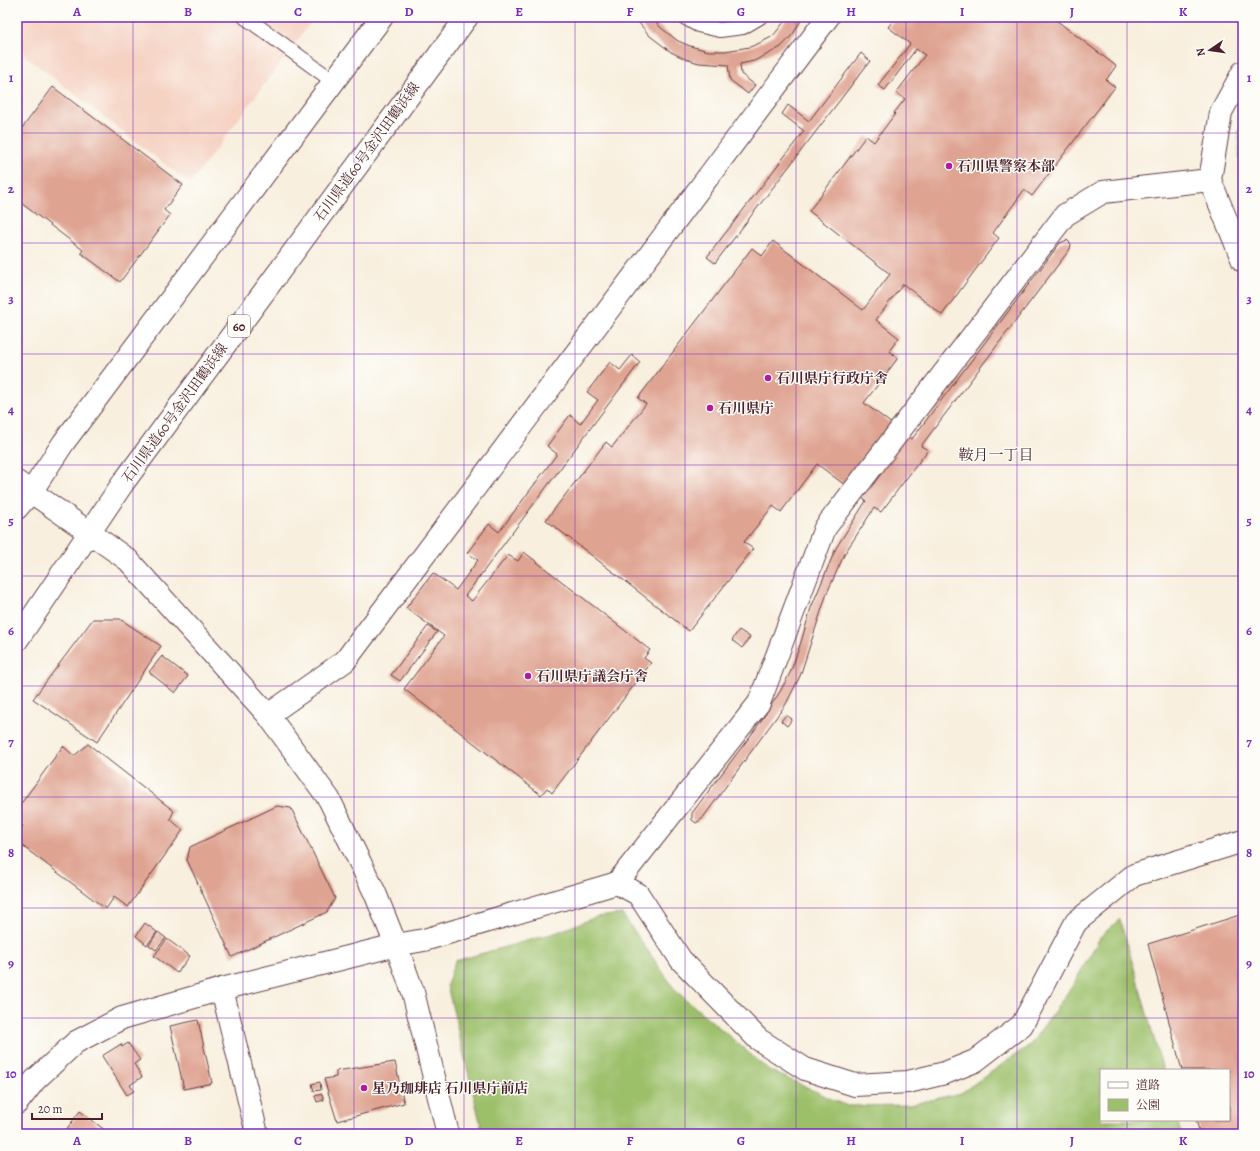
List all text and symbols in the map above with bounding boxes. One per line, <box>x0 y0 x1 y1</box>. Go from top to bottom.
text: A <box>72 3 82 20</box>
text: B <box>184 3 192 20</box>
text: C <box>294 3 302 20</box>
text: D <box>404 3 414 20</box>
text: E <box>515 3 523 20</box>
text: F <box>627 3 634 20</box>
text: G <box>737 3 745 20</box>
text: H <box>846 3 856 20</box>
text: I <box>960 3 965 20</box>
text: J <box>1070 3 1074 20</box>
text: K <box>1179 3 1188 20</box>
north arrow <box>1190 30 1230 70</box>
text: N <box>1193 47 1209 58</box>
text: 1 <box>9 69 14 86</box>
text: 1 <box>1247 69 1252 86</box>
street label: 石川県道60号金沢田鶴浜線 <box>310 78 424 226</box>
place label: 石川県警察本部 <box>957 157 1055 176</box>
marker: 石川県警察本部 <box>944 161 954 171</box>
text: 2 <box>8 180 15 197</box>
text: 2 <box>1246 180 1253 197</box>
text: 3 <box>8 290 14 307</box>
text: 3 <box>1246 290 1252 307</box>
road number: 60 <box>228 315 250 337</box>
street label: 石川県道60号金沢田鶴浜線 <box>118 339 232 487</box>
place label: 石川県庁行政庁舎 <box>776 369 888 388</box>
marker: 石川県庁行政庁舎 <box>763 373 773 383</box>
place label: 石川県庁 <box>718 399 774 418</box>
text: 4 <box>8 401 14 418</box>
text: 4 <box>1246 401 1252 418</box>
marker: 石川県庁 <box>705 403 715 413</box>
district label: 鞍月一丁目 <box>958 445 1034 465</box>
text: 5 <box>8 512 14 529</box>
text: 5 <box>1246 512 1252 529</box>
text: 6 <box>8 622 14 639</box>
text: 6 <box>1246 622 1252 639</box>
place label: 石川県庁議会庁舎 <box>536 667 648 686</box>
marker: 石川県庁議会庁舎 <box>523 671 533 681</box>
text: 7 <box>8 733 14 750</box>
text: 7 <box>1246 733 1252 750</box>
text: 8 <box>8 844 14 861</box>
text: 8 <box>1246 844 1252 861</box>
text: 9 <box>8 955 14 972</box>
text: 9 <box>1246 955 1252 972</box>
text: 10 <box>5 1065 17 1082</box>
text: 10 <box>1243 1065 1255 1082</box>
legend <box>1100 1069 1230 1121</box>
text: 道路 <box>1136 1077 1160 1093</box>
place label: 星乃珈琲店 石川県庁前店 <box>372 1079 528 1098</box>
marker: 星乃珈琲店 石川県庁前店 <box>359 1083 369 1093</box>
scale bar <box>32 1095 102 1121</box>
text: 公園 <box>1136 1097 1160 1113</box>
text: 20 m <box>38 1101 62 1117</box>
text: A <box>72 1132 82 1149</box>
text: B <box>184 1132 192 1149</box>
text: C <box>294 1132 302 1149</box>
text: D <box>404 1132 414 1149</box>
text: E <box>515 1132 523 1149</box>
text: F <box>627 1132 634 1149</box>
text: G <box>737 1132 745 1149</box>
text: H <box>846 1132 856 1149</box>
text: I <box>960 1132 965 1149</box>
text: J <box>1070 1132 1074 1149</box>
text: K <box>1179 1132 1188 1149</box>

